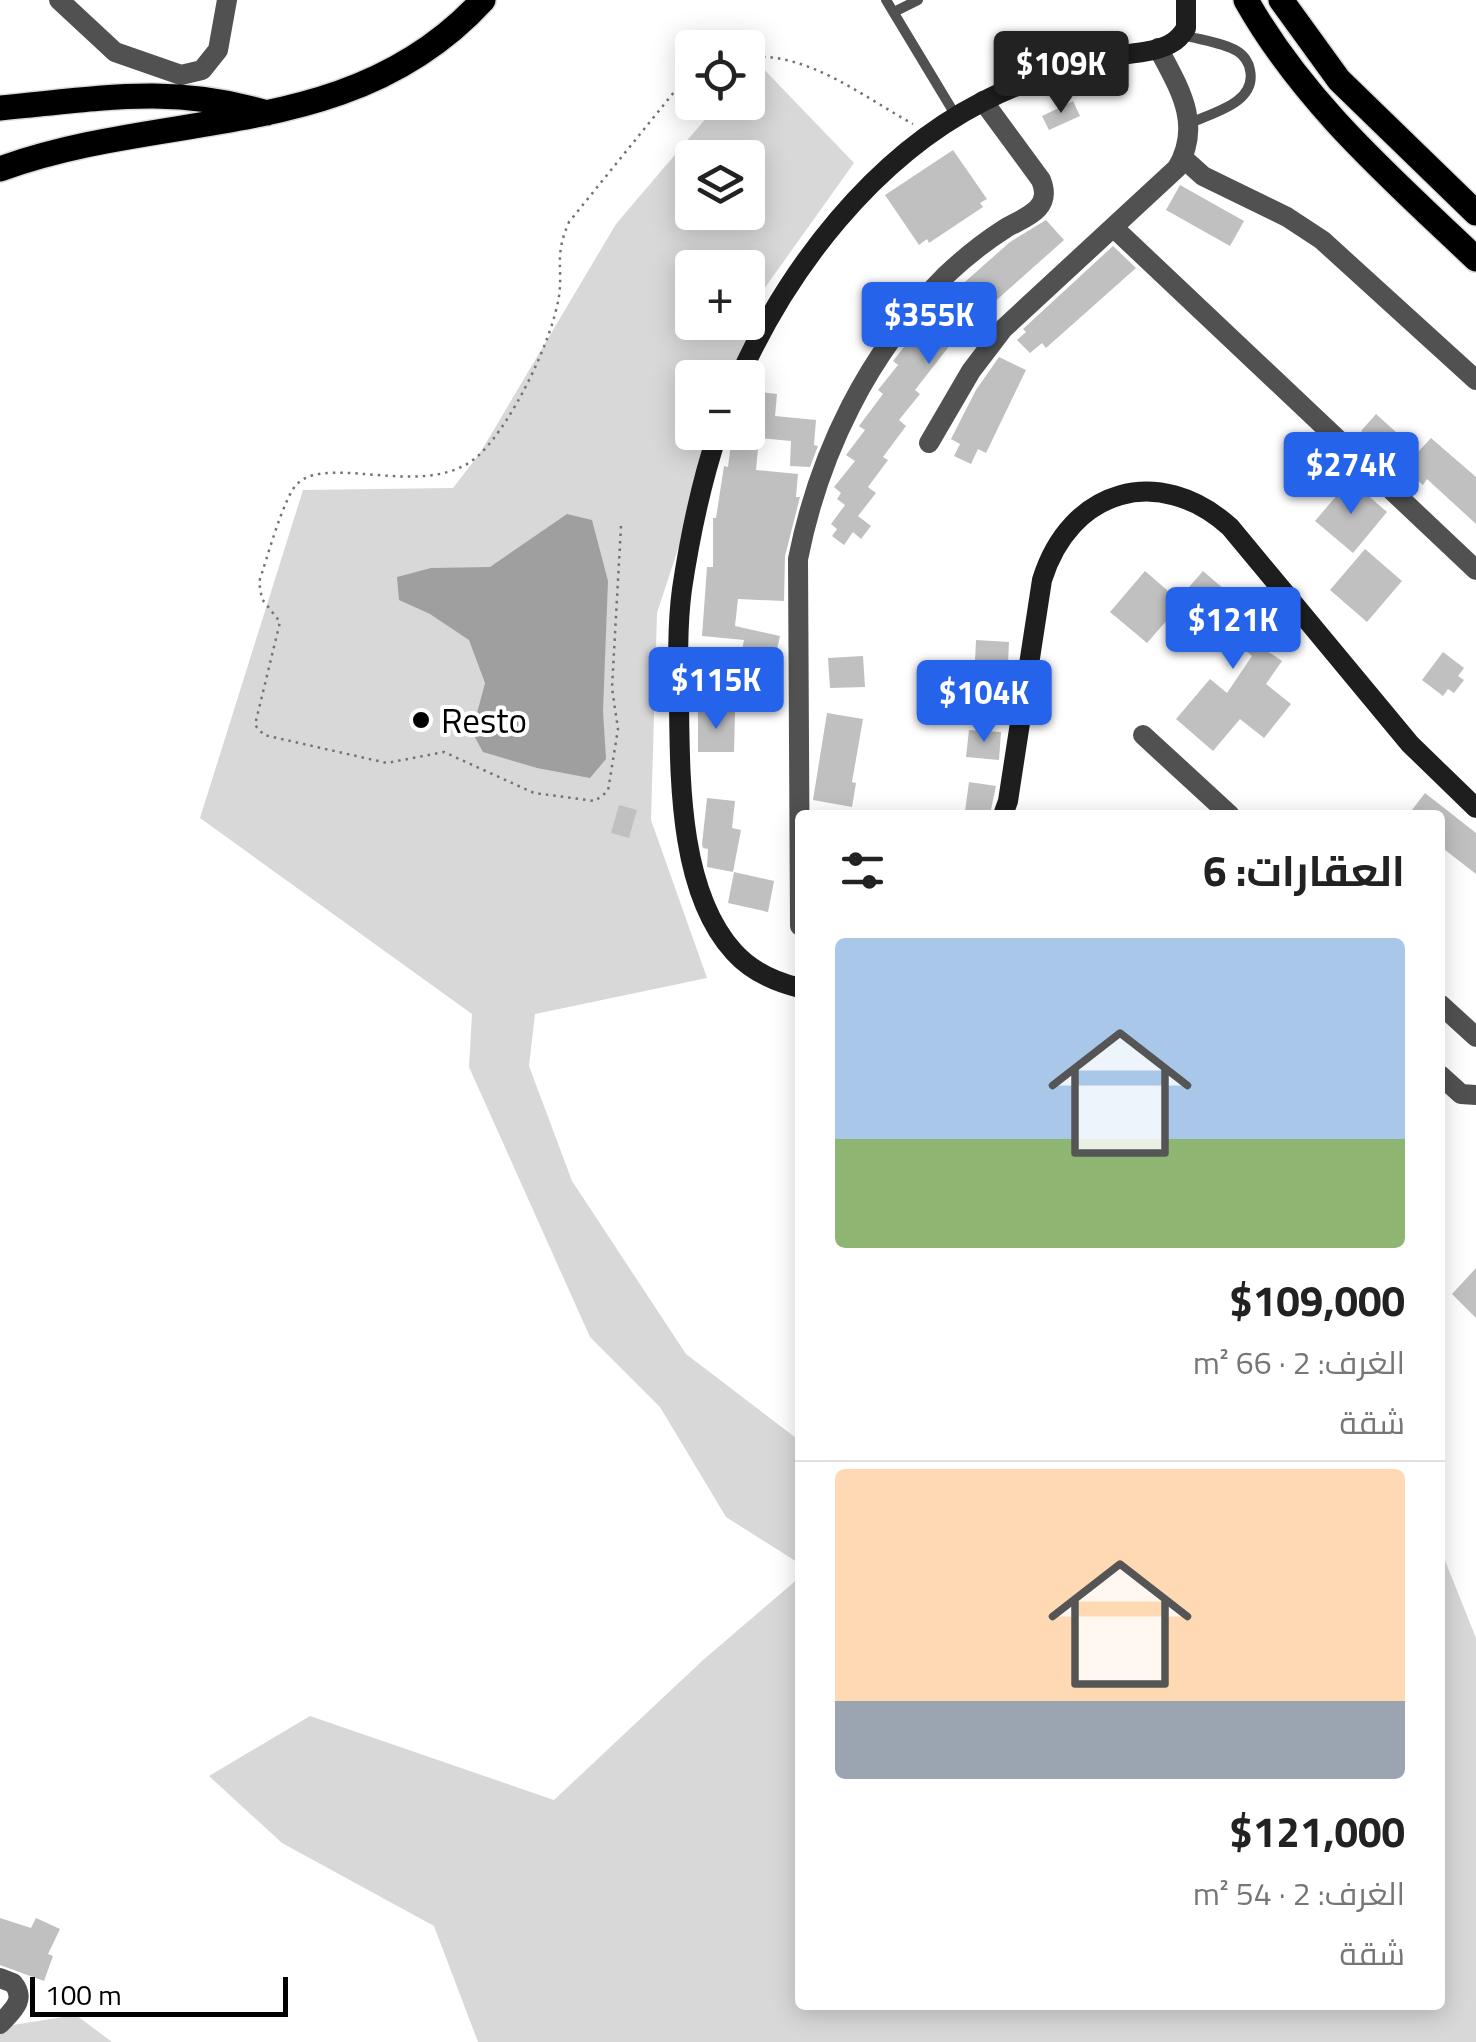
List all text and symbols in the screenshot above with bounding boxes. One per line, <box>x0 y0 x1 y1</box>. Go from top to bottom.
map controls <box>675 30 765 450</box>
button: locate <box>675 30 765 120</box>
pin: $109K <box>991 31 1131 116</box>
text: $109K <box>1016 39 1106 87</box>
button: layers <box>675 140 765 230</box>
button: + <box>675 250 765 340</box>
pin: $355K <box>859 282 999 367</box>
text: $355K <box>884 290 974 338</box>
button: − <box>675 360 765 450</box>
pin: $274K <box>1281 432 1421 517</box>
text: $274K <box>1306 440 1396 488</box>
pin: $121K <box>1163 587 1303 672</box>
text: $121K <box>1188 595 1278 643</box>
pin: $115K <box>646 647 786 732</box>
text: $115K <box>671 655 761 703</box>
pin: $104K <box>914 660 1054 745</box>
text: $104K <box>939 668 1029 716</box>
place label: Resto <box>441 693 527 747</box>
marker: Resto <box>410 709 432 731</box>
text: العقارات: 6 <box>1203 838 1405 902</box>
icon: filters <box>835 843 890 898</box>
icon: home <box>1030 1003 1210 1183</box>
text: $109,000 <box>1229 1268 1405 1332</box>
text: الغرف: 2 · 66 m² <box>1193 1338 1405 1386</box>
text: شقة <box>1340 1398 1405 1446</box>
icon: home <box>1030 1534 1210 1714</box>
text: $121,000 <box>1229 1799 1405 1863</box>
text: الغرف: 2 · 54 m² <box>1193 1869 1405 1917</box>
text: شقة <box>1340 1929 1405 1977</box>
scale bar <box>30 1972 288 2016</box>
text: 100 m <box>45 1973 122 2016</box>

